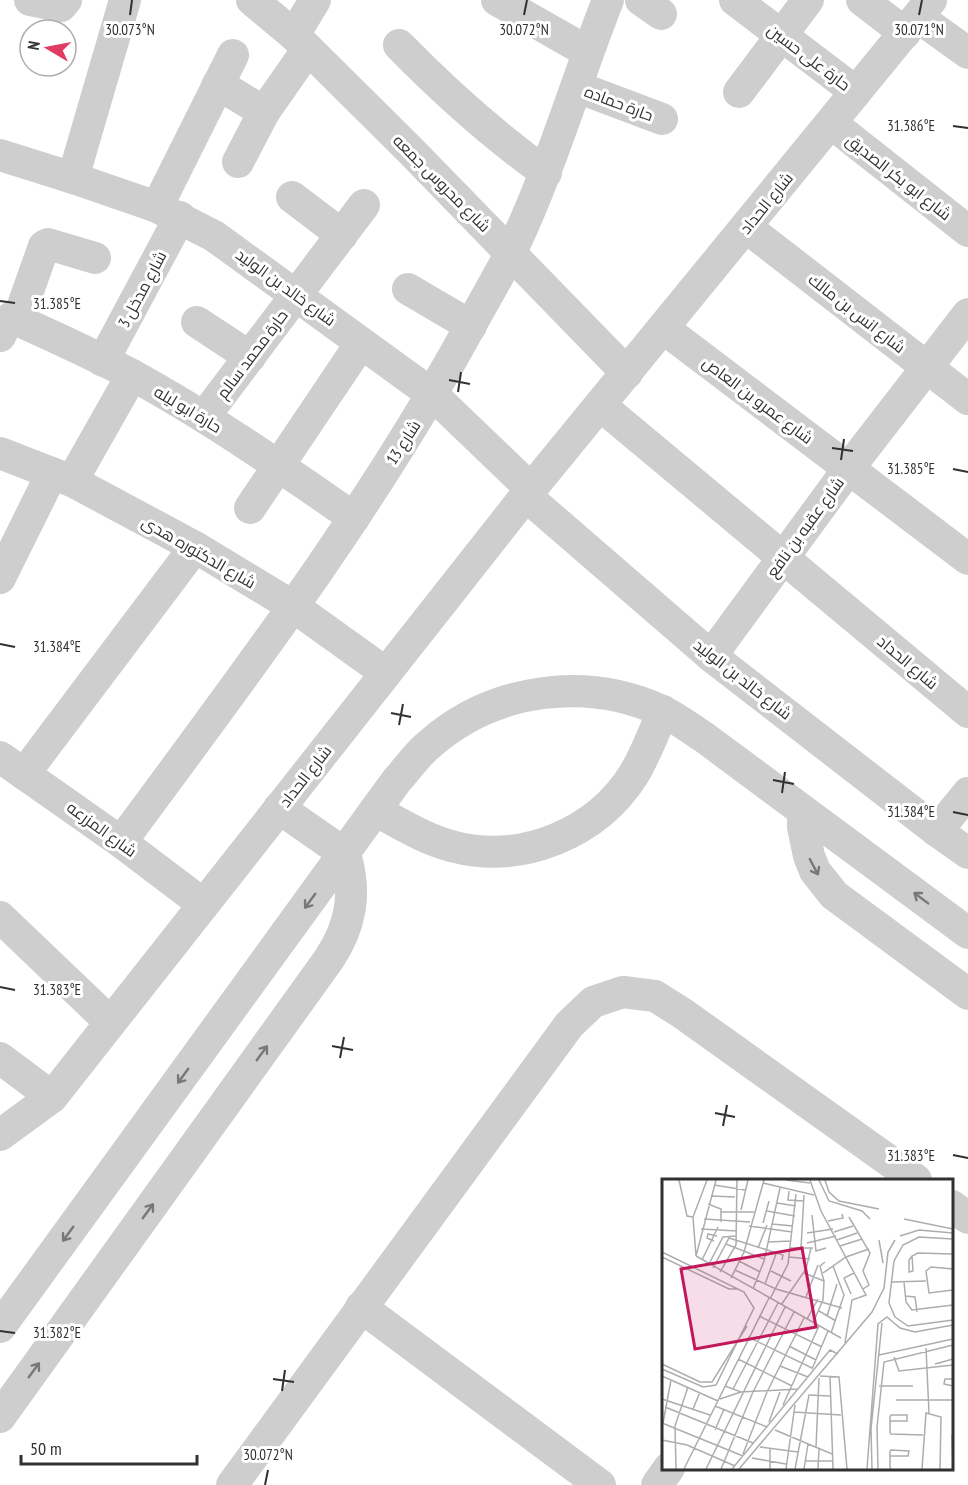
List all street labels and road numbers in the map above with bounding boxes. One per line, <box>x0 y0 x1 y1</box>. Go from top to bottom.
street label: حارة على حسين <box>763 19 854 96</box>
street label: حارة حماده <box>582 81 656 125</box>
street label: شارع محروس جمعه <box>388 130 495 237</box>
street label: شارع ابو بكر الصديق <box>841 130 956 226</box>
street label: شارع الحداد <box>735 168 798 239</box>
street label: شارع خالد بن الوليد <box>231 244 340 332</box>
street label: شارع مدخل 3 <box>113 247 172 332</box>
street label: شارع انس بن مالك <box>803 269 910 359</box>
street label: حارة محمد سالم <box>212 306 294 404</box>
street label: شارع عمرو بن العاص <box>698 352 817 450</box>
street label: حارة ابو ليله <box>151 381 225 437</box>
street label: شارع 13 <box>381 416 426 469</box>
street label: شارع عقبه بن نافع <box>762 473 850 582</box>
street label: شارع الدكتوره هدى <box>137 511 260 594</box>
street label: شارع الحداد <box>872 631 943 695</box>
street label: شارع خالد بن الوليد <box>689 635 796 725</box>
street label: شارع الحداد <box>275 741 337 812</box>
street label: شارع المزرعه <box>62 797 141 863</box>

